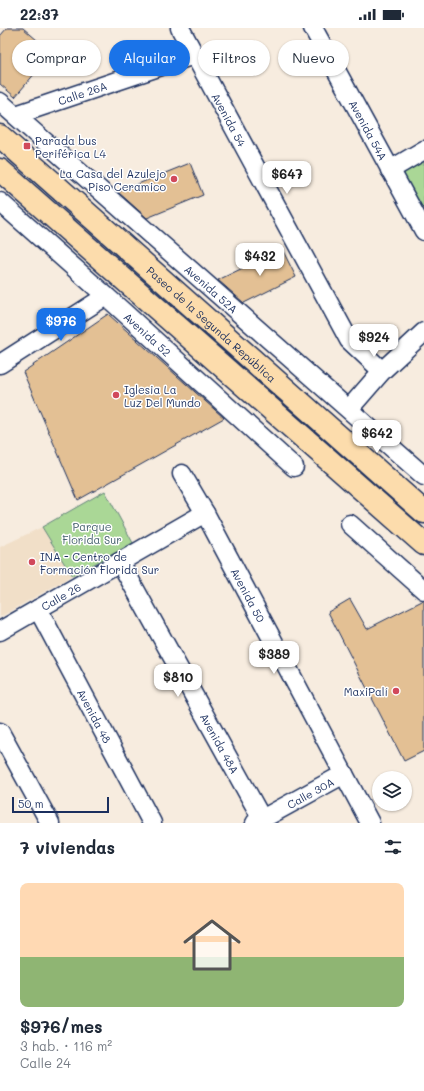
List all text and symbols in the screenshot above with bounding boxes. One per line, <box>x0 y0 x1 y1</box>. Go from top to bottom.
text: 22:37 <box>20 4 59 24</box>
chip: Comprar <box>12 40 101 76</box>
chip: Alquilar <box>109 40 190 76</box>
chip: Filtros <box>198 40 270 76</box>
chip: Nuevo <box>278 40 349 76</box>
street label: Calle 26A <box>56 77 109 108</box>
street label: Avenida 54 <box>209 90 250 149</box>
street label: Avenida 54A <box>346 97 391 163</box>
place label: Parada bus Periférica L4 <box>35 133 107 161</box>
marker: Parada bus Periférica L4 <box>22 141 32 151</box>
pin: $647 <box>263 161 311 195</box>
text: $647 <box>271 165 303 182</box>
place label: La Casa del Azulejo Piso Ceramico <box>60 166 166 194</box>
marker: La Casa del Azulejo Piso Ceramico <box>169 174 179 184</box>
pin: $432 <box>236 243 284 277</box>
text: $432 <box>244 247 276 264</box>
street label: Avenida 52A <box>182 261 241 316</box>
street label: Paseo de la Segunda República <box>144 262 280 385</box>
pin: $976 <box>37 308 85 342</box>
street label: Avenida 52 <box>121 309 174 359</box>
text: $976 <box>46 312 76 329</box>
pin: $924 <box>350 324 398 358</box>
text: $924 <box>358 328 390 345</box>
place label: Iglesia La Luz Del Mundo <box>124 382 201 410</box>
marker: Iglesia La Luz Del Mundo <box>111 390 121 400</box>
pin: $642 <box>353 420 401 454</box>
text: $642 <box>361 424 393 441</box>
park label: Parque Florida Sur <box>62 519 122 547</box>
place label: INA - Centro de Formación Florida Sur <box>40 549 159 577</box>
marker: INA - Centro de Formación Florida Sur <box>27 557 37 567</box>
street label: Avenida 50 <box>228 565 269 625</box>
street label: Calle 26 <box>38 579 83 613</box>
pin: $389 <box>250 641 298 675</box>
text: $389 <box>258 645 290 662</box>
pin: $810 <box>154 664 202 698</box>
text: $810 <box>163 668 193 685</box>
place label: MaxiPalí <box>344 684 388 699</box>
street label: Avenida 48 <box>74 686 116 746</box>
marker: MaxiPalí <box>391 686 401 696</box>
street label: Avenida 48A <box>197 710 243 776</box>
map controls <box>372 771 412 811</box>
button: layers <box>372 771 412 811</box>
street label: Calle 30A <box>284 774 336 812</box>
scale bar <box>12 795 109 814</box>
text: 50 m <box>18 796 44 811</box>
text: 7 viviendas <box>20 836 115 858</box>
icon: filters <box>382 836 404 858</box>
icon: home <box>176 909 248 981</box>
text: $976/mes <box>20 1015 103 1037</box>
text: 3 hab. · 116 m² <box>20 1037 112 1054</box>
text: Calle 24 <box>20 1054 71 1071</box>

